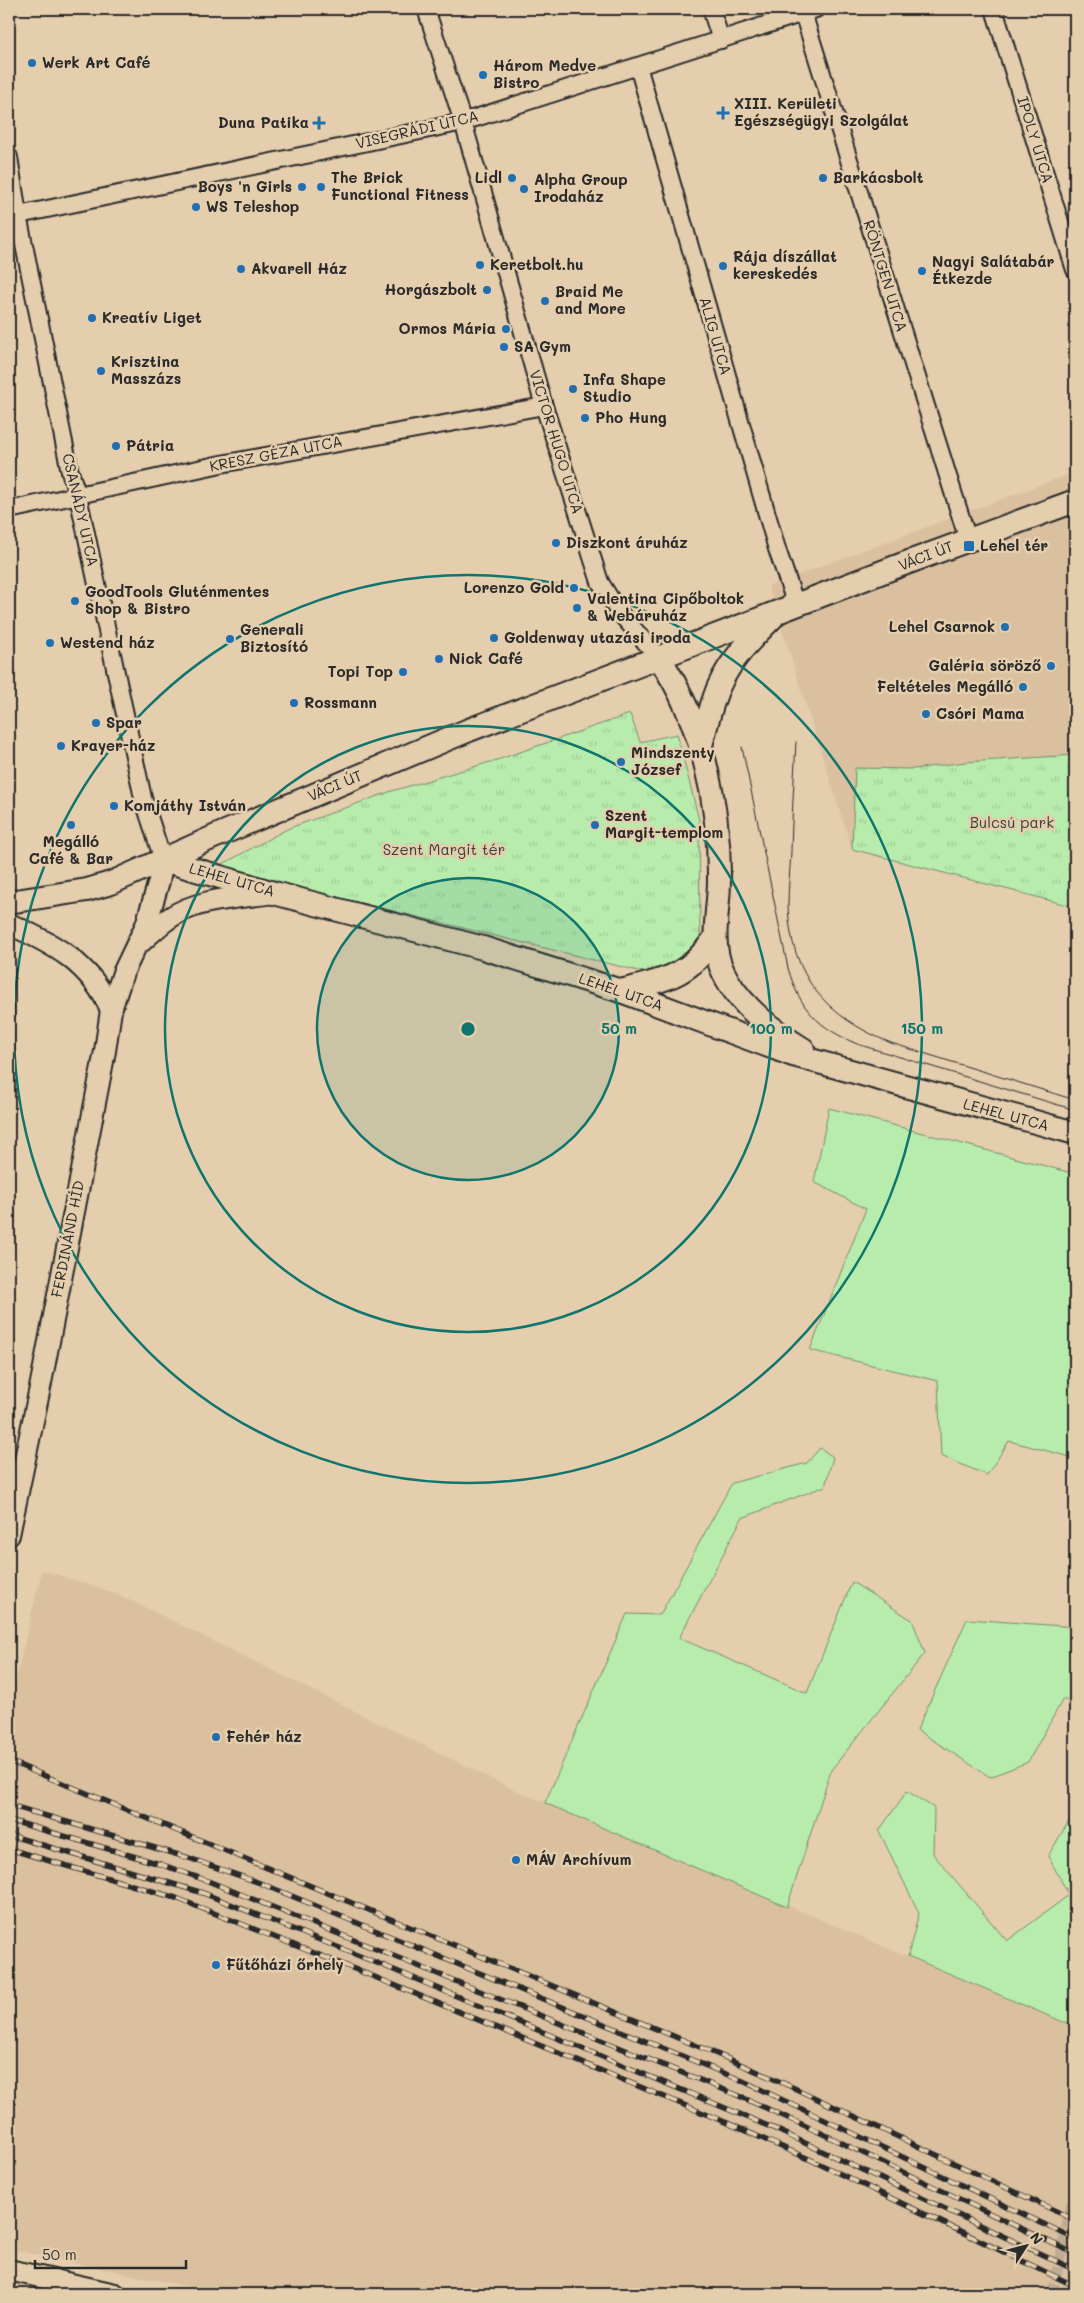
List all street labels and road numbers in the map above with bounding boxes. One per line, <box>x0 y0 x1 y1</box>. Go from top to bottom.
street label: IPOLY UTCA <box>1013 94 1059 185</box>
street label: VISEGRÁDI UTCA <box>353 105 480 153</box>
street label: RÖNTGEN UTCA <box>859 217 912 334</box>
street label: ALIG UTCA <box>695 294 737 377</box>
street label: VICTOR HUGO UTCA <box>526 367 588 516</box>
street label: KRESZ GÉZA UTCA <box>208 430 344 476</box>
street label: CSANÁDY UTCA <box>58 451 104 568</box>
street label: VÁCI ÚT <box>895 535 956 575</box>
street label: VÁCI ÚT <box>304 765 365 805</box>
street label: LEHEL UTCA <box>187 857 277 901</box>
street label: LEHEL UTCA <box>577 967 666 1015</box>
street label: LEHEL UTCA <box>961 1093 1051 1135</box>
street label: FERDINÁND HÍD <box>46 1179 88 1299</box>

